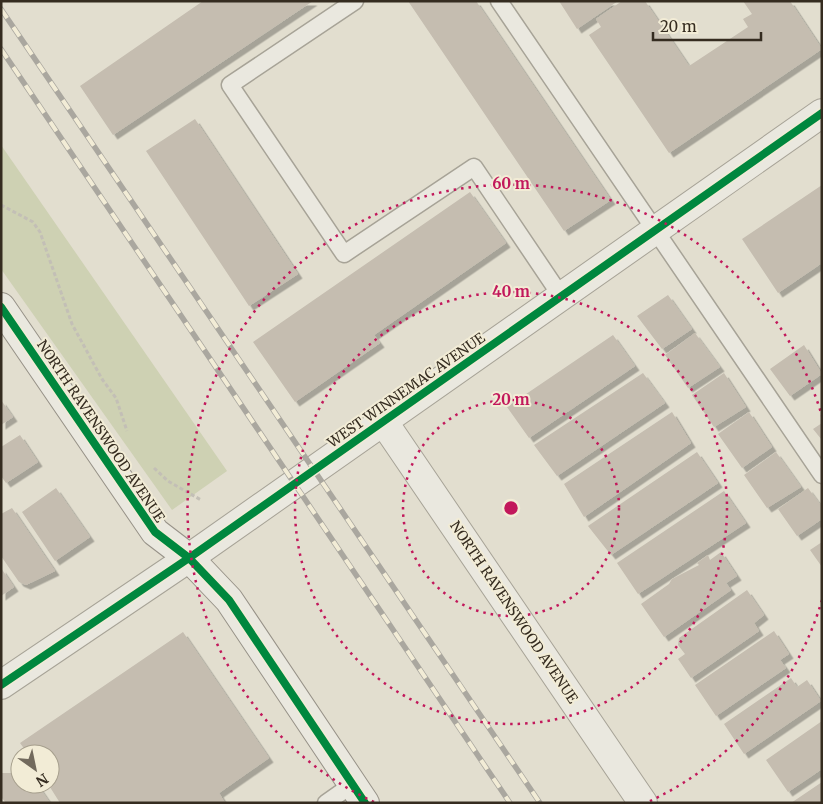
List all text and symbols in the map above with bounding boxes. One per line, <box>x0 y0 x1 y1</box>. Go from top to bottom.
scale bar <box>653 10 760 42</box>
text: 20 m <box>660 17 697 36</box>
text: 60 m <box>492 174 530 193</box>
text: 40 m <box>492 282 530 301</box>
street label: WEST WINNEMAC AVENUE <box>323 329 488 452</box>
street label: NORTH RAVENSWOOD AVENUE <box>33 336 169 526</box>
text: 20 m <box>492 390 530 409</box>
centre of rings <box>502 499 520 517</box>
street label: NORTH RAVENSWOOD AVENUE <box>446 517 582 707</box>
north arrow <box>10 744 60 794</box>
text: N <box>33 769 52 790</box>

